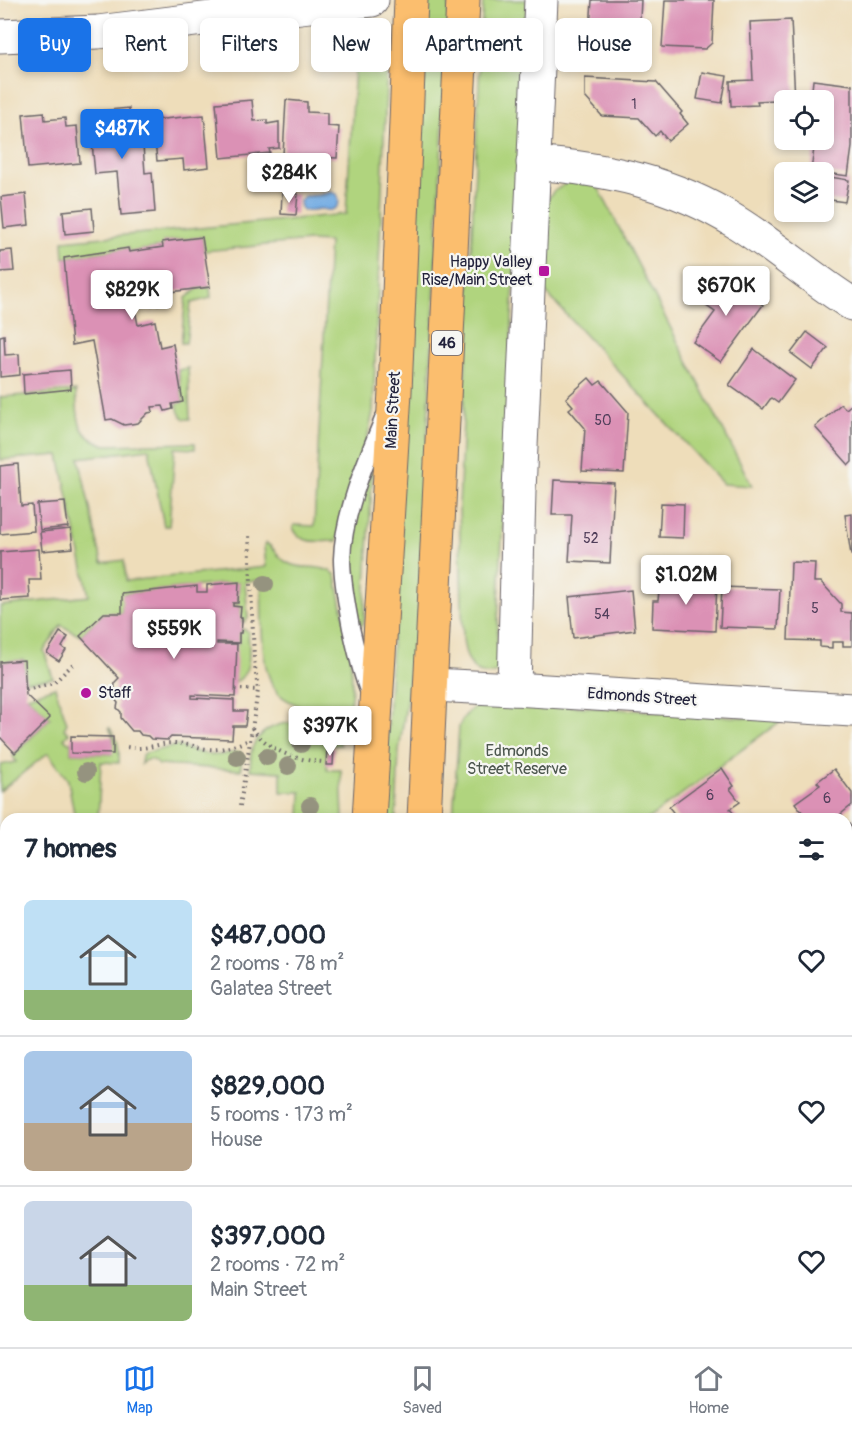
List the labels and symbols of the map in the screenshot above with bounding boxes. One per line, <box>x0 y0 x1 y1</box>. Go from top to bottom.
house number: 1 <box>631 96 637 113</box>
pin: $487K <box>80 109 164 160</box>
pin: $284K <box>247 153 331 204</box>
place label: Happy Valley Rise/Main Street <box>422 252 533 290</box>
marker: Happy Valley Rise/Main Street <box>537 264 551 278</box>
pin: $670K <box>684 266 768 317</box>
pin: $829K <box>90 270 174 321</box>
road number: 46 <box>432 331 462 355</box>
street label: Main Street <box>381 370 405 449</box>
house number: 50 <box>594 412 612 429</box>
house number: 52 <box>583 530 599 547</box>
pin: $1.02M <box>637 555 735 606</box>
house number: 5 <box>811 600 819 617</box>
house number: 54 <box>594 606 610 623</box>
pin: $559K <box>132 609 216 660</box>
place label: Staff <box>98 683 132 703</box>
street label: Edmonds Street <box>587 683 698 711</box>
marker: Staff <box>79 686 93 700</box>
pin: $397K <box>288 706 372 757</box>
park label: Edmonds Street Reserve <box>467 741 567 779</box>
house number: 6 <box>706 787 714 804</box>
house number: 6 <box>823 790 831 807</box>

